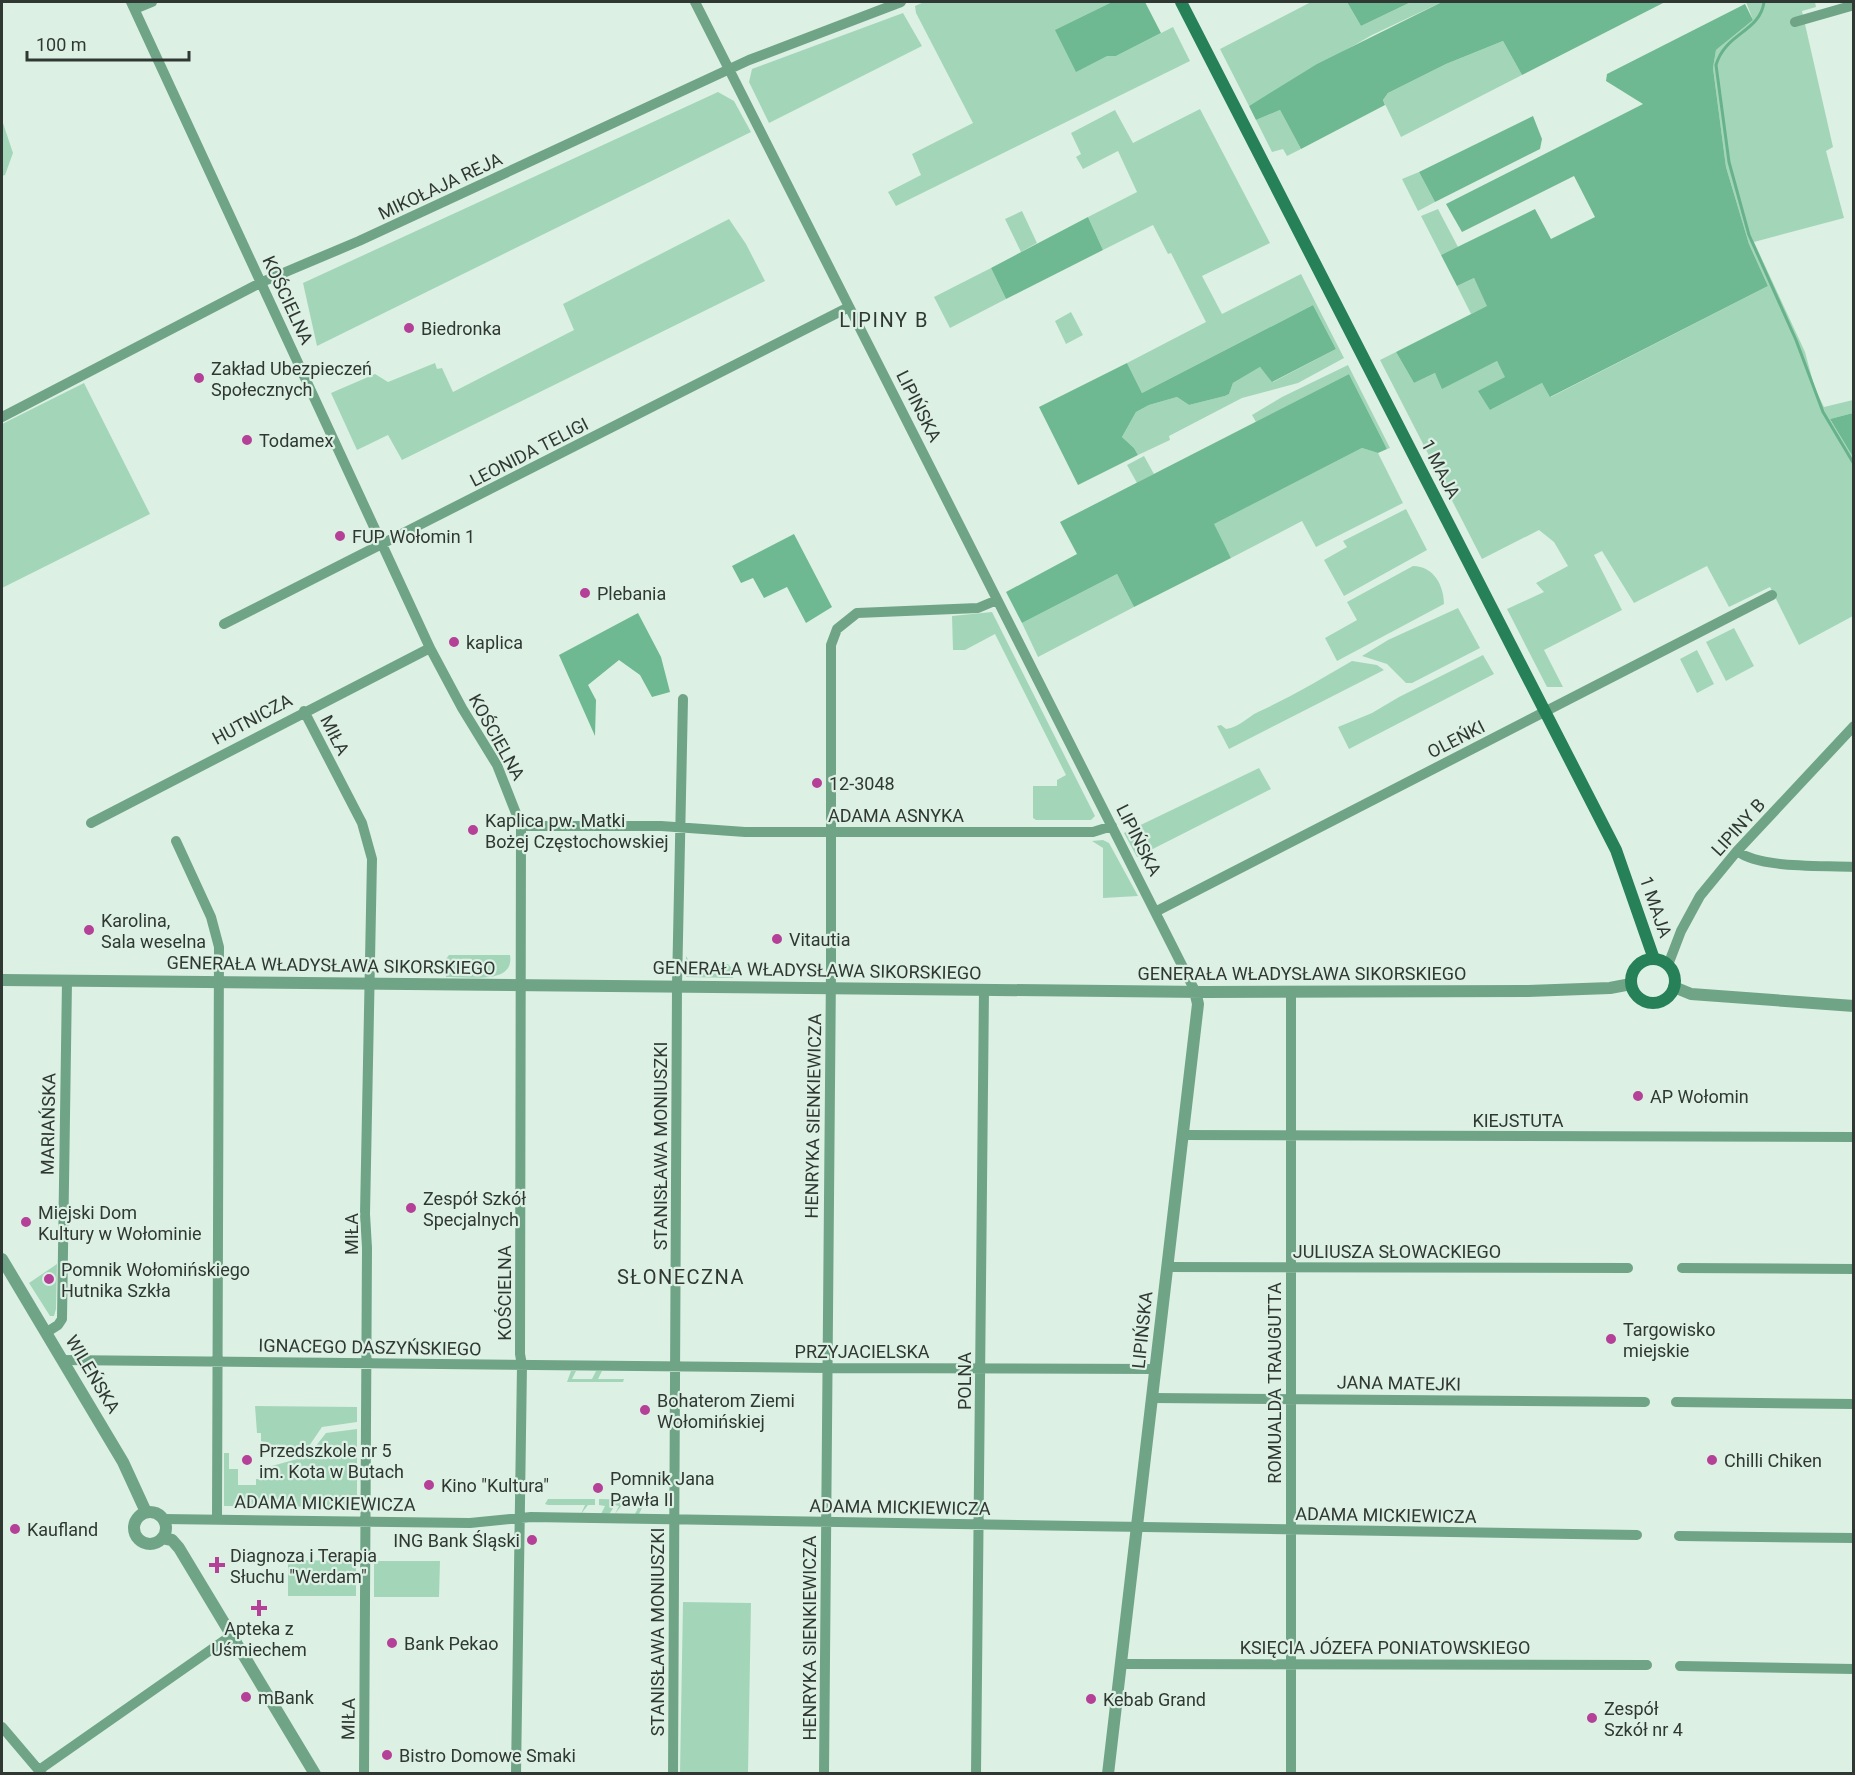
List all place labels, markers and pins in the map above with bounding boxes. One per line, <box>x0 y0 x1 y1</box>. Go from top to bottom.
place label: Biedronka <box>421 318 501 339</box>
marker: Biedronka <box>402 321 416 335</box>
place label: Zakład Ubezpieczeń Społecznych <box>211 358 372 400</box>
marker: Zakład Ubezpieczeń Społecznych <box>192 371 206 385</box>
place label: Todamex <box>259 430 333 451</box>
marker: Todamex <box>240 433 254 447</box>
place label: FUP Wołomin 1 <box>352 526 475 547</box>
marker: FUP Wołomin 1 <box>333 529 347 543</box>
place label: Plebania <box>597 583 666 604</box>
marker: Plebania <box>578 586 592 600</box>
place label: kaplica <box>466 632 523 653</box>
marker: kaplica <box>447 635 461 649</box>
place label: 12-3048 <box>829 773 895 794</box>
marker: 12-3048 <box>810 776 824 790</box>
place label: Kaplica pw. Matki Bożej Częstochowskiej <box>485 810 669 852</box>
marker: Kaplica pw. Matki Bożej Częstochowskiej <box>466 823 480 837</box>
place label: Karolina, Sala weselna <box>101 910 206 952</box>
marker: Karolina, Sala weselna <box>82 923 96 937</box>
place label: Vitautia <box>789 929 851 950</box>
marker: Vitautia <box>770 932 784 946</box>
place label: AP Wołomin <box>1650 1086 1749 1107</box>
marker: AP Wołomin <box>1631 1089 1645 1103</box>
place label: Zespół Szkół Specjalnych <box>423 1188 526 1230</box>
marker: Zespół Szkół Specjalnych <box>404 1201 418 1215</box>
place label: Miejski Dom Kultury w Wołominie <box>38 1202 202 1244</box>
marker: Miejski Dom Kultury w Wołominie <box>19 1215 33 1229</box>
place label: Pomnik Wołomińskiego Hutnika Szkła <box>61 1259 250 1301</box>
marker: Pomnik Wołomińskiego Hutnika Szkła <box>42 1272 56 1286</box>
place label: Targowisko miejskie <box>1623 1319 1715 1361</box>
marker: Targowisko miejskie <box>1604 1332 1618 1346</box>
place label: Bohaterom Ziemi Wołomińskiej <box>657 1390 795 1432</box>
marker: Bohaterom Ziemi Wołomińskiej <box>638 1403 652 1417</box>
place label: Przedszkole nr 5 im. Kota w Butach <box>259 1440 404 1482</box>
place label: Chilli Chiken <box>1724 1450 1822 1471</box>
marker: Przedszkole nr 5 im. Kota w Butach <box>240 1453 254 1467</box>
marker: Chilli Chiken <box>1705 1453 1719 1467</box>
place label: Pomnik Jana Pawła II <box>610 1468 715 1510</box>
place label: Kino "Kultura" <box>441 1475 549 1496</box>
marker: Kino "Kultura" <box>422 1478 436 1492</box>
marker: Pomnik Jana Pawła II <box>591 1481 605 1495</box>
place label: Kaufland <box>27 1519 98 1540</box>
marker: Kaufland <box>8 1522 22 1536</box>
place label: ING Bank Śląski <box>393 1530 520 1551</box>
marker: ING Bank Śląski <box>525 1533 539 1547</box>
place label: Diagnoza i Terapia Słuchu "Werdam" <box>230 1545 377 1587</box>
marker: Diagnoza i Terapia Słuchu "Werdam" <box>208 1556 226 1574</box>
marker: Apteka z Uśmiechem <box>252 1601 266 1615</box>
place label: Apteka z Uśmiechem <box>211 1618 307 1660</box>
place label: Bank Pekao <box>404 1633 499 1654</box>
marker: Bank Pekao <box>385 1636 399 1650</box>
place label: mBank <box>258 1687 315 1708</box>
place label: Kebab Grand <box>1103 1689 1206 1710</box>
marker: mBank <box>239 1690 253 1704</box>
marker: Kebab Grand <box>1084 1692 1098 1706</box>
place label: Zespół Szkół nr 4 <box>1604 1698 1683 1740</box>
marker: Zespół Szkół nr 4 <box>1585 1711 1599 1725</box>
place label: Bistro Domowe Smaki <box>399 1745 576 1766</box>
marker: Bistro Domowe Smaki <box>380 1748 394 1762</box>

